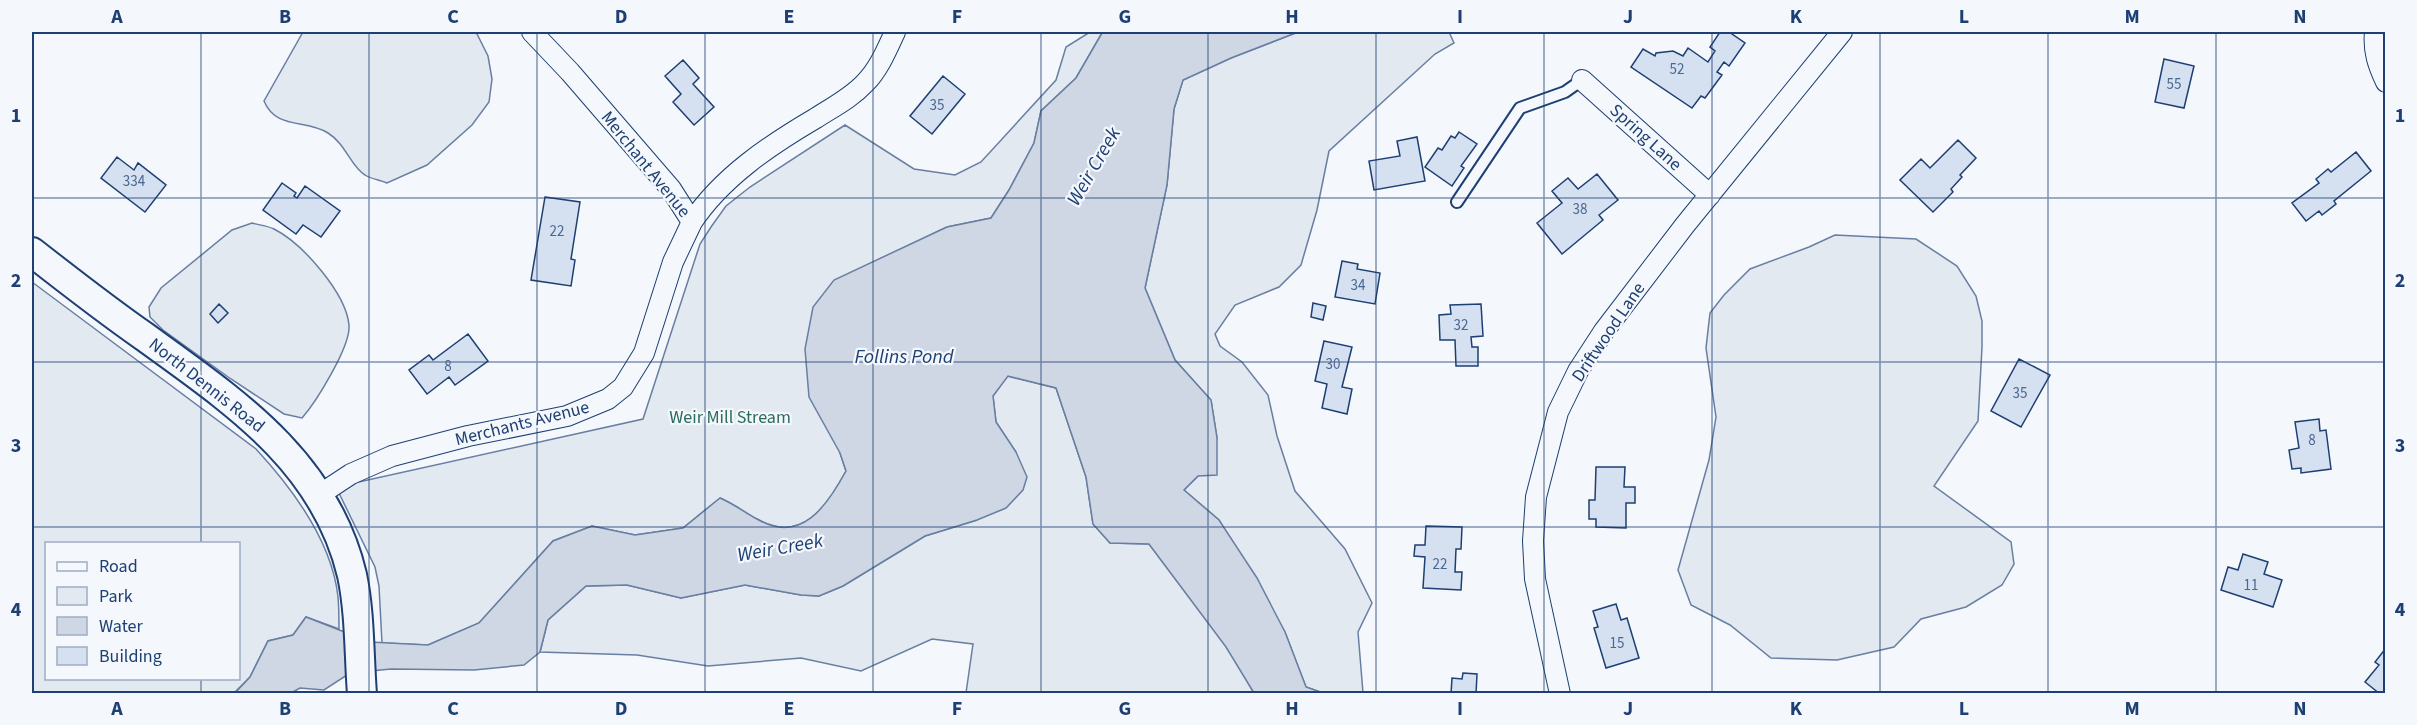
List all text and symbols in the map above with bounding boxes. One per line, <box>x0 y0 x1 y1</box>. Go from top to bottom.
text: A <box>110 3 123 31</box>
text: B <box>279 3 291 31</box>
text: C <box>447 3 459 31</box>
text: D <box>615 3 627 31</box>
text: E <box>784 3 794 31</box>
text: F <box>952 3 962 31</box>
text: G <box>1119 3 1131 31</box>
text: H <box>1285 3 1299 31</box>
text: I <box>1457 3 1463 31</box>
text: J <box>1623 3 1633 31</box>
text: K <box>1790 3 1803 31</box>
text: L <box>1959 3 1969 31</box>
text: M <box>2124 3 2140 31</box>
text: N <box>2293 3 2307 31</box>
house number: 52 <box>1670 59 1684 80</box>
house number: 55 <box>2167 74 2181 95</box>
house number: 35 <box>930 95 944 116</box>
street label: Spring Lane <box>1604 98 1687 177</box>
text: 1 <box>11 102 21 130</box>
text: 1 <box>2395 102 2405 130</box>
street label: Merchant Avenue <box>595 106 696 223</box>
water label: Weir Creek <box>1060 122 1128 211</box>
house number: 334 <box>123 171 146 192</box>
house number: 38 <box>1573 199 1587 220</box>
house number: 22 <box>550 221 564 242</box>
text: 2 <box>11 267 21 295</box>
text: 2 <box>2395 267 2405 295</box>
house number: 34 <box>1351 275 1366 296</box>
street label: Driftwood Lane <box>1566 278 1651 387</box>
house number: 32 <box>1454 315 1468 336</box>
street label: North Dennis Road <box>143 332 270 439</box>
water label: Follins Pond <box>855 343 955 371</box>
house number: 30 <box>1326 354 1340 375</box>
house number: 8 <box>444 356 452 377</box>
house number: 35 <box>2013 383 2027 404</box>
street label: Merchants Avenue <box>452 395 592 452</box>
park label: Weir Mill Stream <box>669 405 791 430</box>
house number: 8 <box>2308 430 2316 451</box>
text: 3 <box>11 432 21 460</box>
text: 3 <box>2395 432 2405 460</box>
water label: Weir Creek <box>735 527 826 569</box>
legend <box>45 542 240 680</box>
text: Road <box>99 554 138 579</box>
house number: 22 <box>1433 554 1447 575</box>
house number: 11 <box>2244 575 2258 596</box>
text: Park <box>99 584 133 609</box>
text: 4 <box>11 596 22 624</box>
text: 4 <box>2395 596 2406 624</box>
text: Water <box>99 614 143 639</box>
house number: 15 <box>1610 633 1624 654</box>
text: Building <box>99 644 162 669</box>
text: A <box>110 695 123 723</box>
text: B <box>279 695 291 723</box>
text: C <box>447 695 459 723</box>
text: D <box>615 695 627 723</box>
text: E <box>784 695 794 723</box>
text: F <box>952 695 962 723</box>
text: G <box>1119 695 1131 723</box>
text: H <box>1285 695 1299 723</box>
text: I <box>1457 695 1463 723</box>
text: J <box>1623 695 1633 723</box>
text: K <box>1790 695 1803 723</box>
text: L <box>1959 695 1969 723</box>
text: M <box>2124 695 2140 723</box>
text: N <box>2293 695 2307 723</box>

